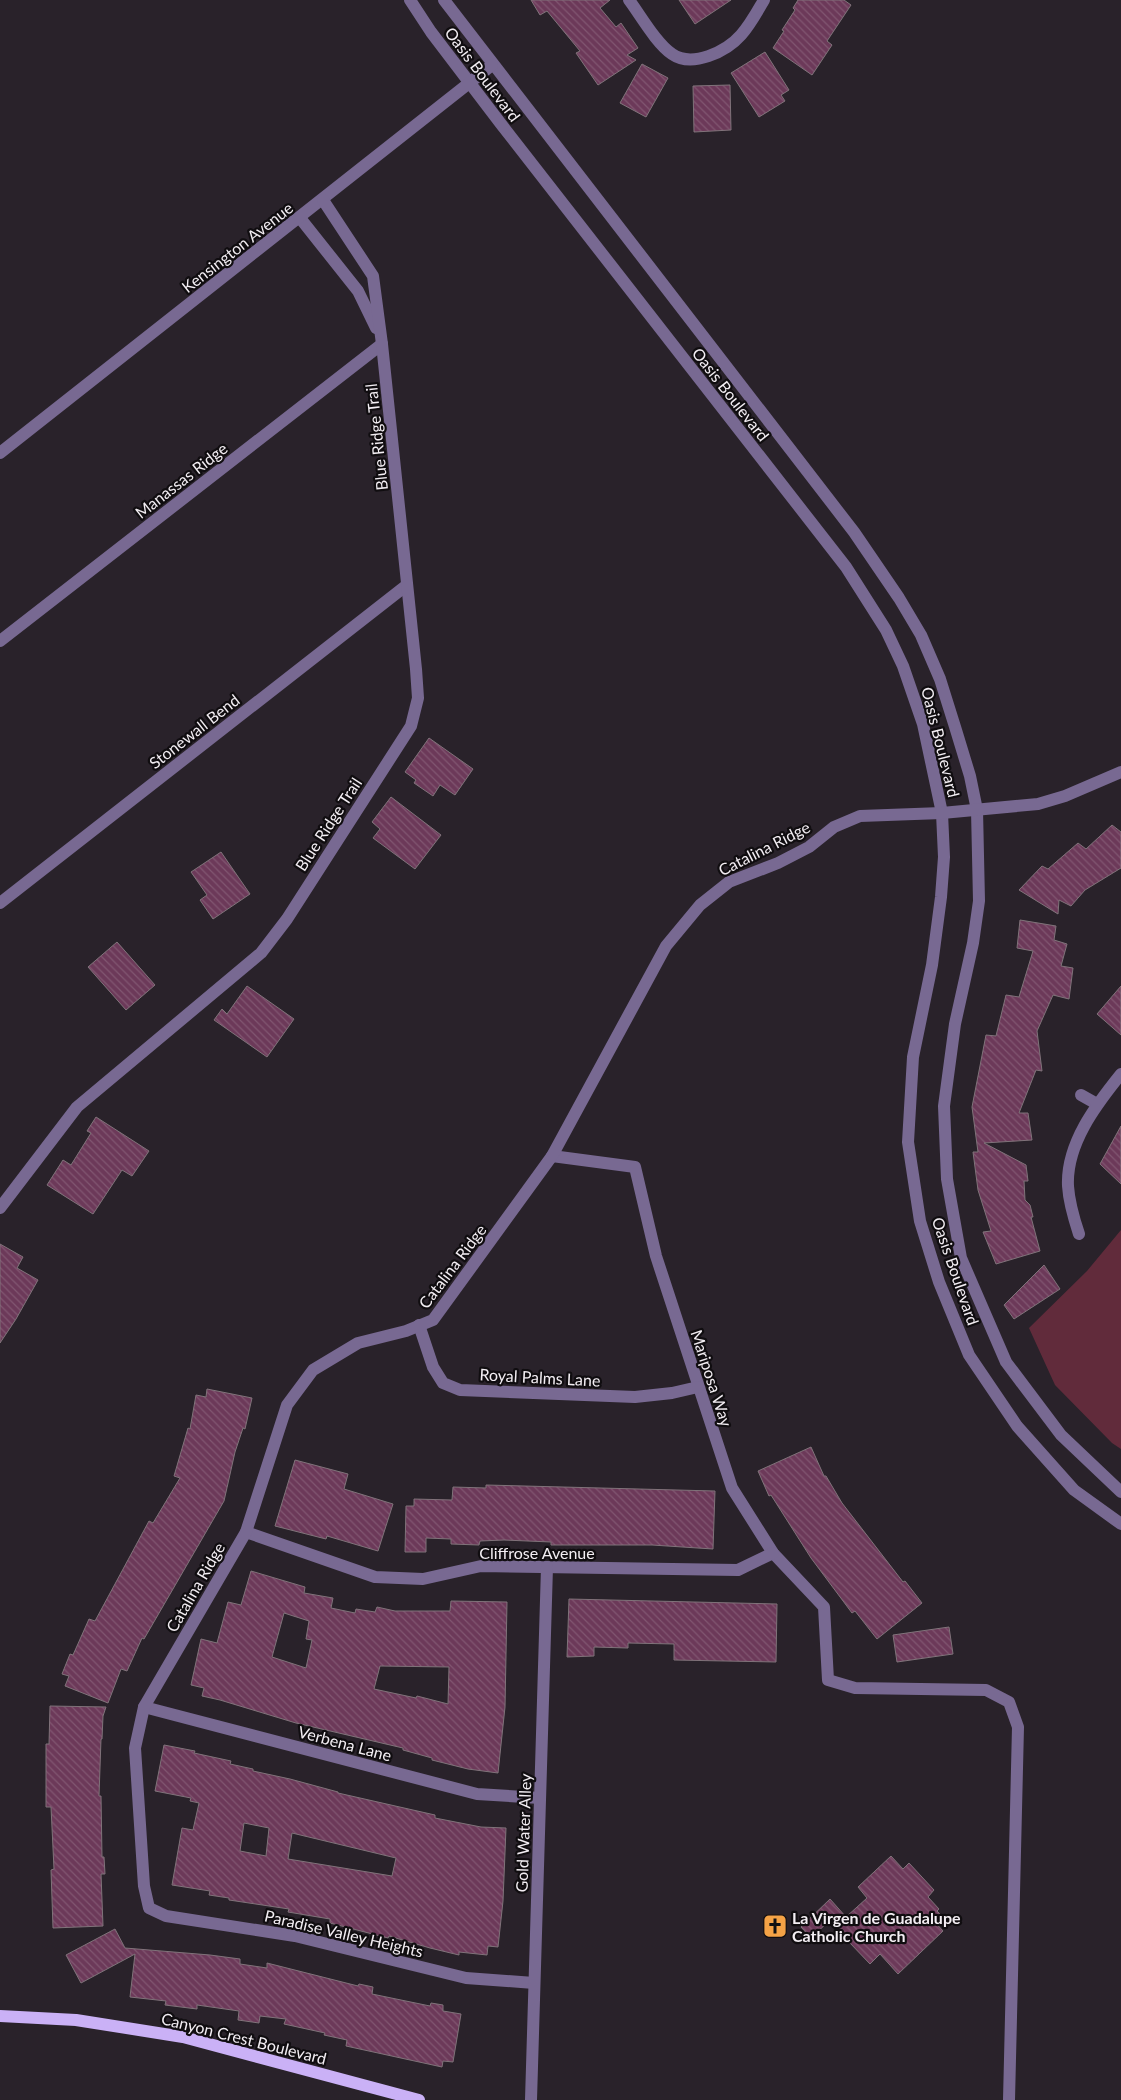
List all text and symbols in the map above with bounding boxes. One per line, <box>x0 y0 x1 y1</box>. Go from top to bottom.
street label: Oasis Boulevard <box>441 23 525 125</box>
street label: Kensington Avenue <box>178 198 296 296</box>
street label: Oasis Boulevard <box>689 344 773 444</box>
street label: Blue Ridge Trail <box>361 383 391 491</box>
street label: Manassas Ridge <box>131 438 231 522</box>
street label: Oasis Boulevard <box>918 685 964 799</box>
street label: Stonewall Bend <box>145 690 243 772</box>
street label: Blue Ridge Trail <box>291 774 365 874</box>
street label: Catalina Ridge <box>715 817 813 879</box>
street label: Oasis Boulevard <box>929 1214 983 1328</box>
street label: Catalina Ridge <box>414 1220 490 1312</box>
street label: Mariposa Way <box>687 1327 737 1430</box>
street label: Royal Palms Lane <box>479 1364 601 1390</box>
street label: Catalina Ridge <box>162 1539 228 1635</box>
street label: Cliffrose Avenue <box>479 1543 595 1562</box>
street label: Verbena Lane <box>296 1721 394 1765</box>
street label: Gold Water Alley <box>511 1773 535 1893</box>
street label: Paradise Valley Heights <box>263 1906 425 1960</box>
place label: La Virgen de Guadalupe Catholic Church <box>792 1908 961 1945</box>
church icon: La Virgen de Guadalupe Catholic Church <box>762 1913 788 1939</box>
street label: Canyon Crest Boulevard <box>159 2008 329 2068</box>

